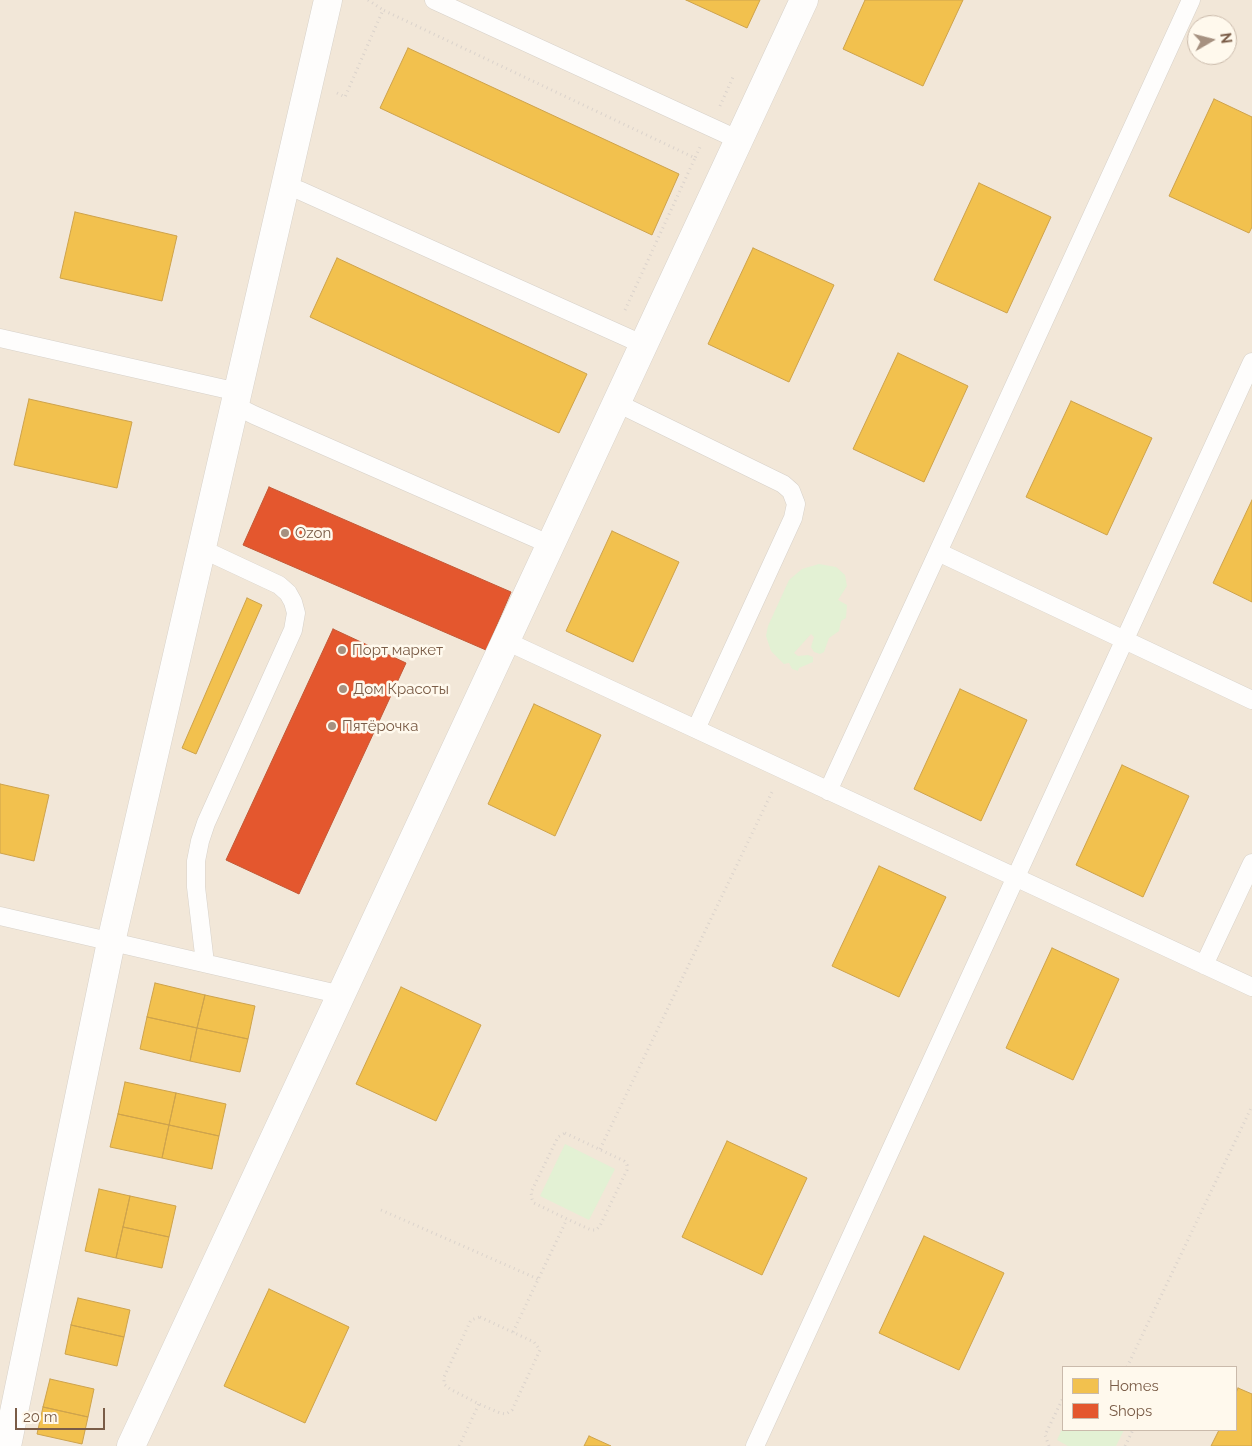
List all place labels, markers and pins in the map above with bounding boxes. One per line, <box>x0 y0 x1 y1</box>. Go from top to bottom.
place label: Ozon <box>295 524 331 542</box>
marker: Ozon <box>279 527 291 539</box>
place label: Порт маркет <box>352 641 443 659</box>
marker: Порт маркет <box>336 644 348 656</box>
place label: Дом Красоты <box>353 680 449 698</box>
marker: Дом Красоты <box>337 683 349 695</box>
place label: Пятёрочка <box>342 717 418 735</box>
marker: Пятёрочка <box>326 720 338 732</box>

